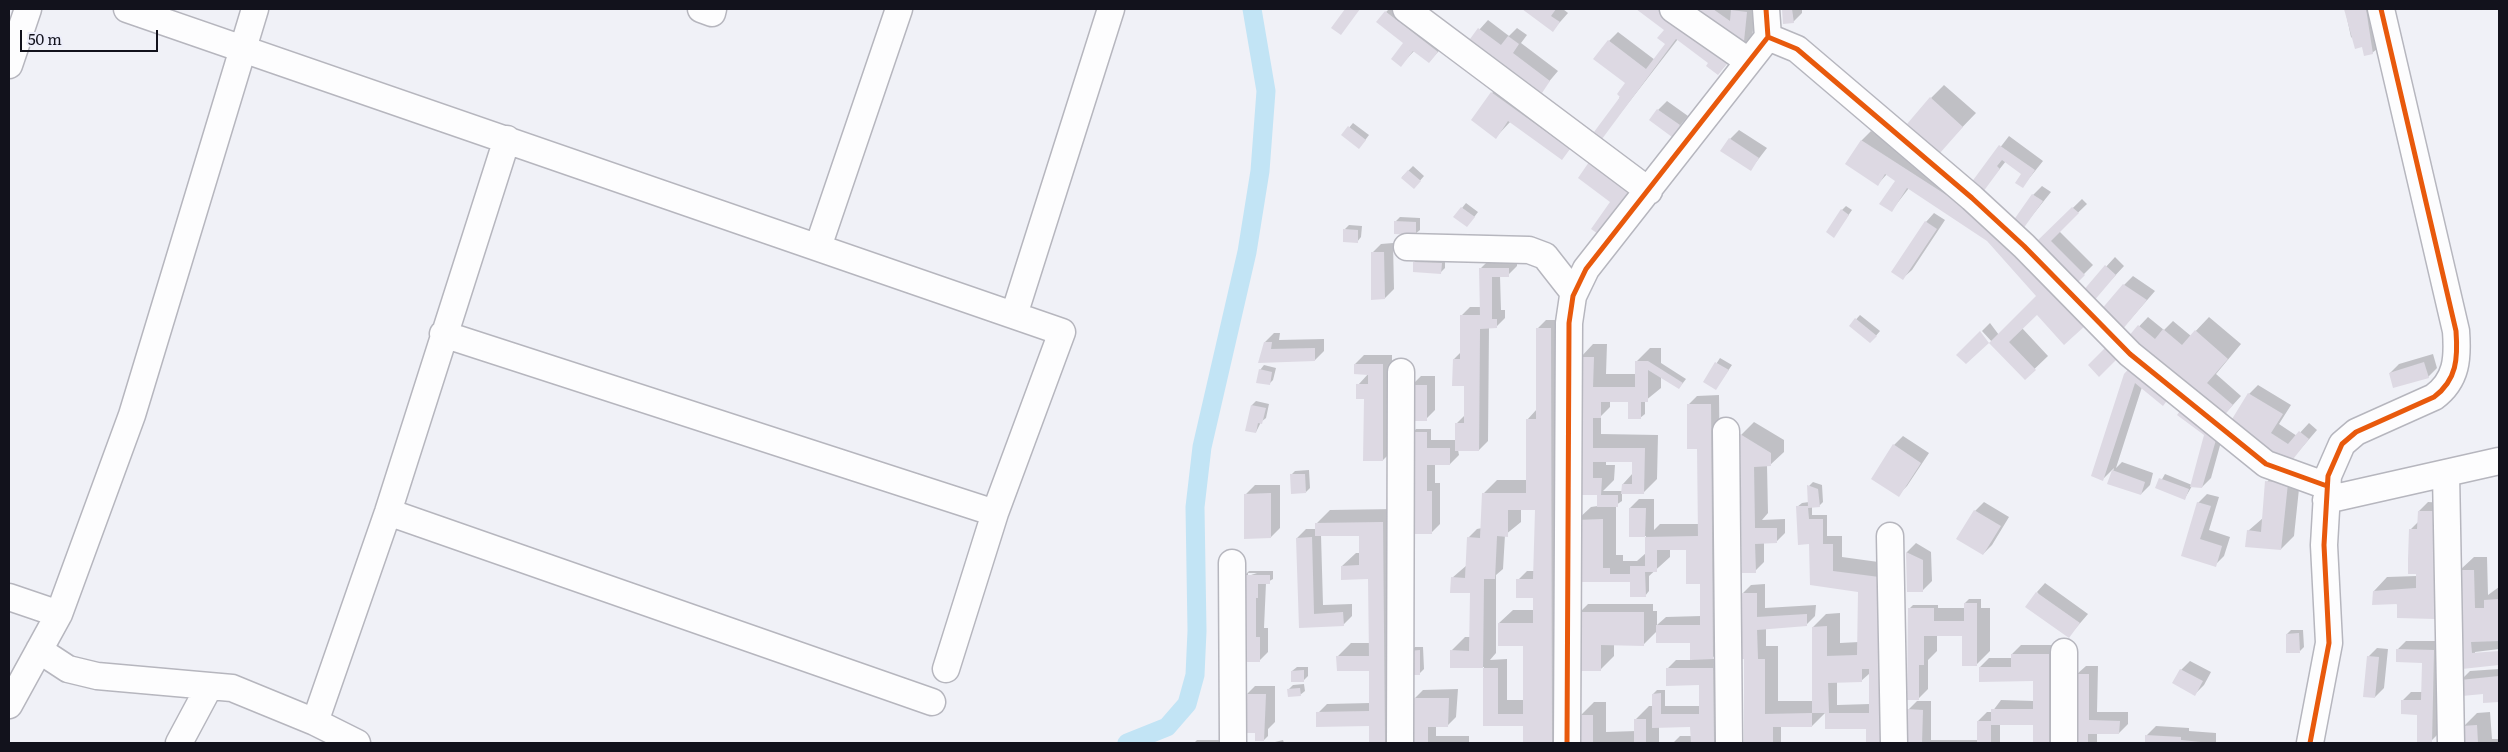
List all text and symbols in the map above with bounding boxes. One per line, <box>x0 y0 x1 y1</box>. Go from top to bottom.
scale bar <box>22 20 160 52</box>
text: 50 m <box>28 27 62 50</box>

